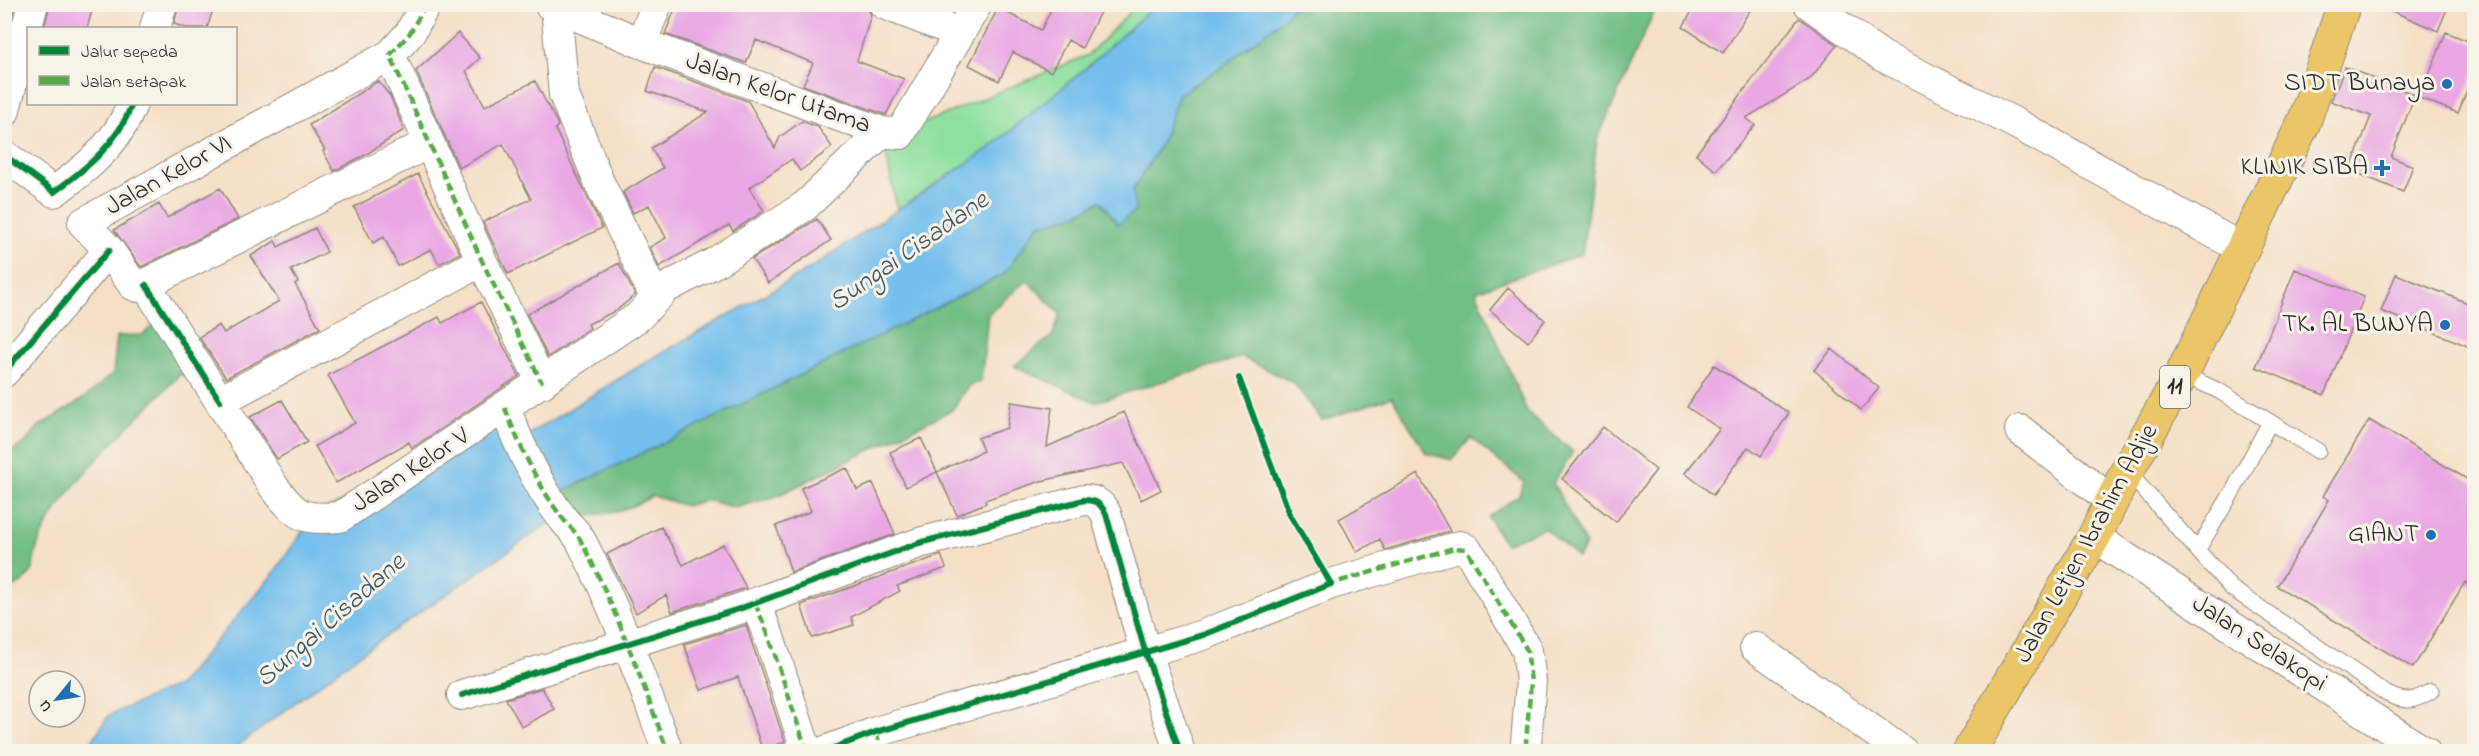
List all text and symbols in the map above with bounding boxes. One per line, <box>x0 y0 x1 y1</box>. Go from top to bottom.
legend <box>27 27 237 105</box>
text: Jalur sepeda <box>81 40 178 66</box>
street label: Jalan Kelor Utama <box>680 43 876 145</box>
place label: SIDT Bunaya <box>2284 65 2435 103</box>
text: Jalan setapak <box>81 70 186 96</box>
marker: SIDT Bunaya <box>2440 77 2454 91</box>
street label: Jalan Kelor VI <box>99 126 239 226</box>
place label: KLINIK SIBA <box>2241 149 2368 187</box>
marker: KLINIK SIBA <box>2373 159 2391 177</box>
water label: Sungai Cisadane <box>821 181 999 323</box>
place label: TK. AL BUNYA <box>2282 306 2433 344</box>
marker: TK. AL BUNYA <box>2438 318 2452 332</box>
road number: 11 <box>2160 366 2190 408</box>
street label: Jalan Letjen Ibrahim Adjie <box>2005 417 2169 671</box>
street label: Jalan Kelor V <box>345 418 478 523</box>
place label: GIANT <box>2348 516 2419 554</box>
marker: GIANT <box>2424 528 2438 542</box>
water label: Sungai Cisadane <box>247 544 417 698</box>
street label: Jalan Selakopi <box>2184 586 2334 702</box>
north arrow <box>27 669 87 729</box>
text: U <box>33 695 59 716</box>

